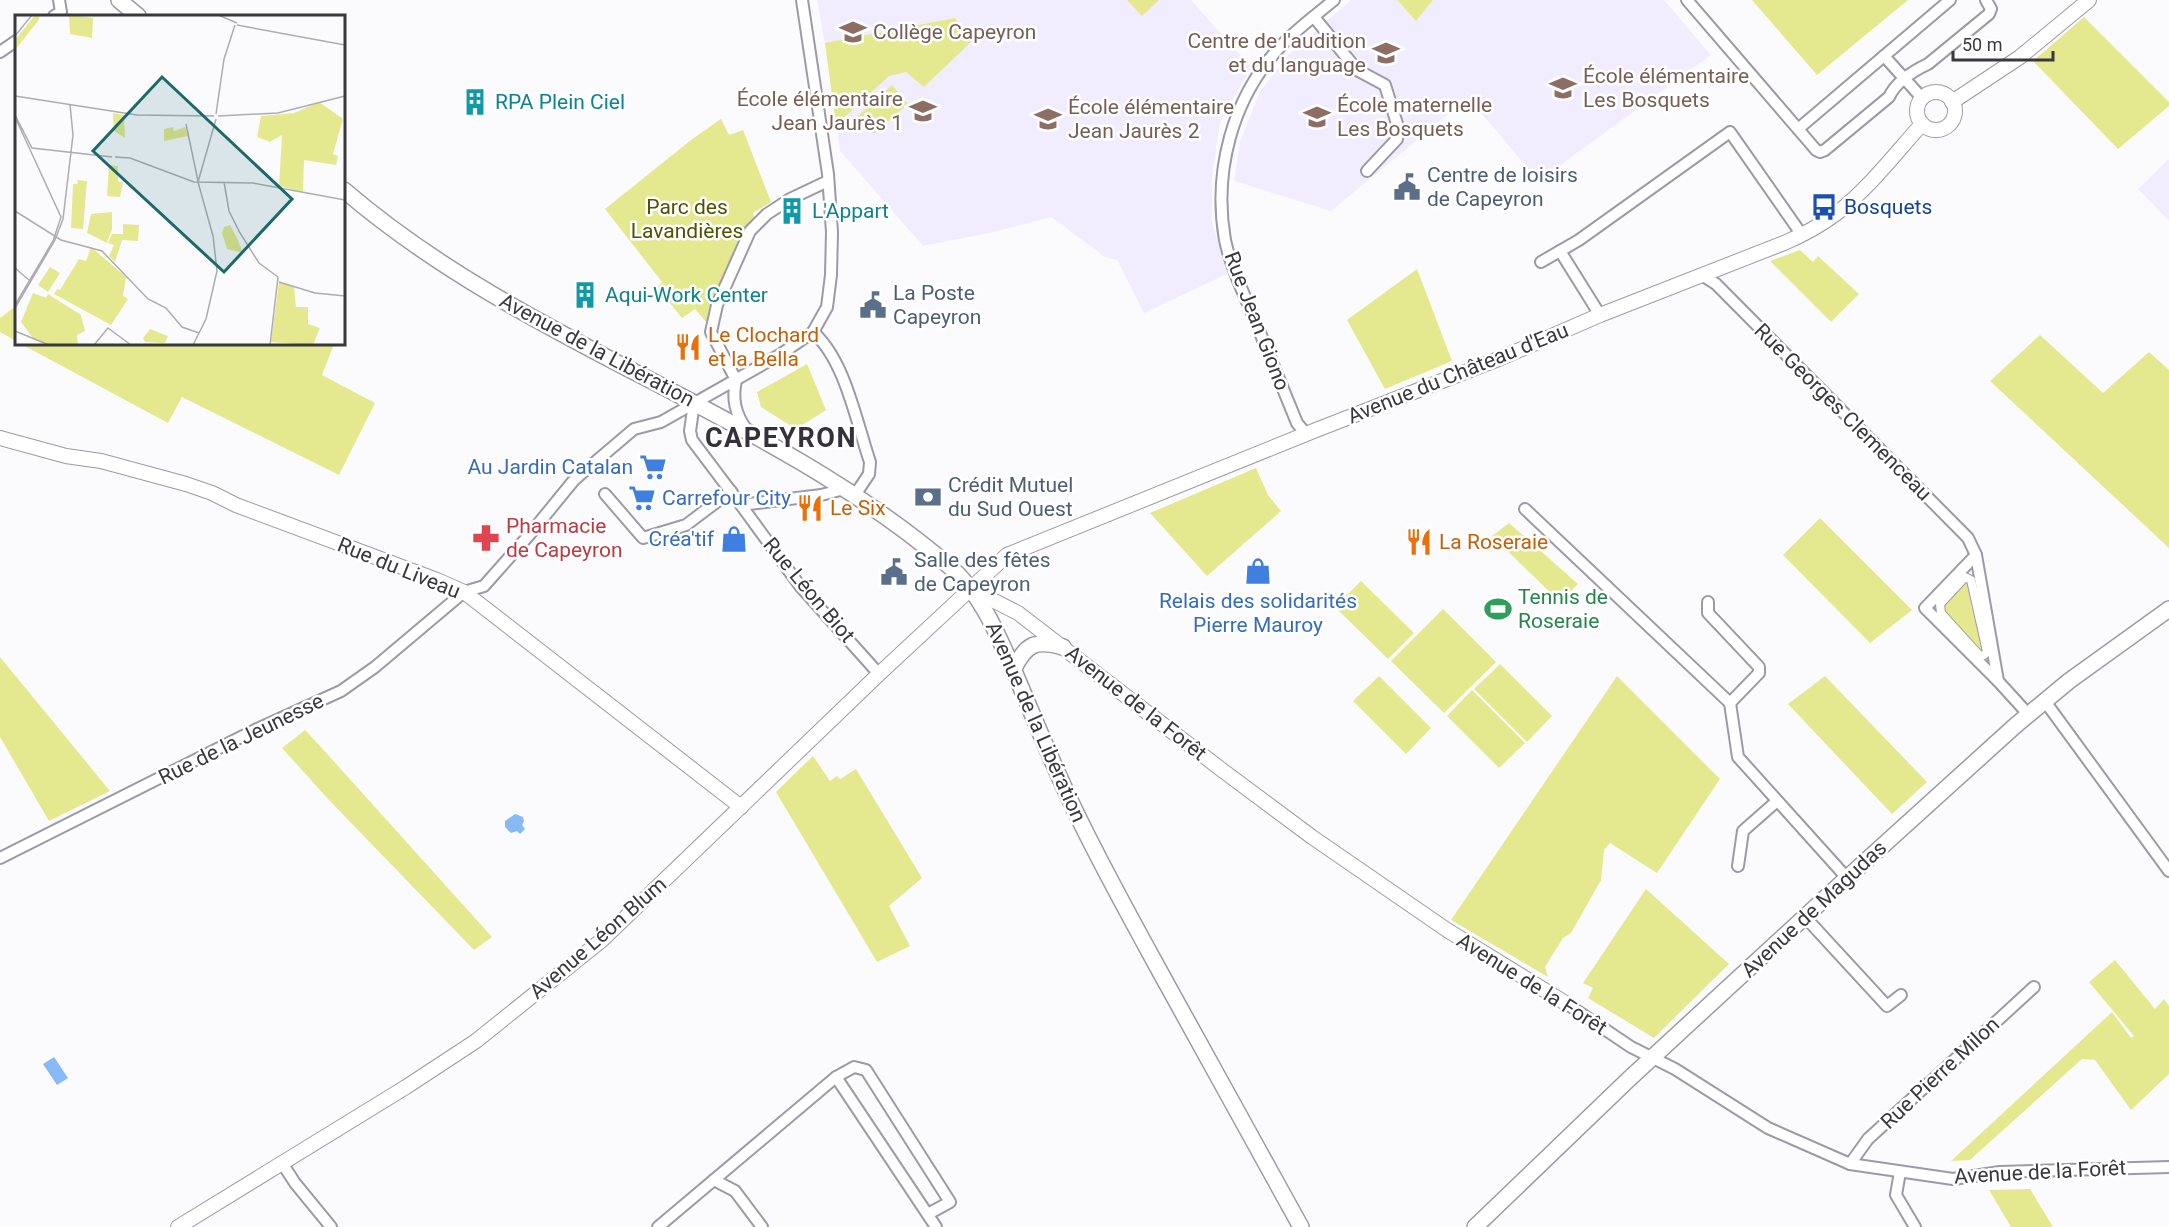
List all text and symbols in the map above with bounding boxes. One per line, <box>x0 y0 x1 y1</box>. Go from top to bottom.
inset map <box>15 15 345 345</box>
school or university icon: Collège Capeyron <box>838 17 868 47</box>
place label: Collège Capeyron <box>873 20 1036 44</box>
scale bar <box>1953 24 2054 62</box>
place label: Centre de l'audition et du language <box>1188 29 1366 77</box>
text: 50 m <box>1962 34 2002 55</box>
school or university icon: Centre de l'audition et du language <box>1371 38 1401 68</box>
place label: École élémentaire Les Bosquets <box>1583 64 1749 112</box>
school or university icon: École élémentaire Les Bosquets <box>1548 73 1578 103</box>
building icon: RPA Plein Ciel <box>460 87 490 117</box>
place label: École élémentaire Jean Jaurès 1 <box>737 87 903 135</box>
place label: RPA Plein Ciel <box>495 90 625 114</box>
place label: École maternelle Les Bosquets <box>1337 93 1492 141</box>
place label: École élémentaire Jean Jaurès 2 <box>1068 95 1234 143</box>
school or university icon: École élémentaire Jean Jaurès 1 <box>908 96 938 126</box>
school or university icon: École maternelle Les Bosquets <box>1302 102 1332 132</box>
school or university icon: École élémentaire Jean Jaurès 2 <box>1033 104 1063 134</box>
place label: Centre de loisirs de Capeyron <box>1427 163 1578 211</box>
public building icon: Centre de loisirs de Capeyron <box>1392 172 1422 202</box>
bus stop icon: Bosquets <box>1809 192 1839 222</box>
park label: Parc des Lavandières <box>631 195 743 243</box>
place label: Bosquets <box>1844 195 1932 219</box>
building icon: L'Appart <box>777 196 807 226</box>
place label: L'Appart <box>812 199 889 223</box>
street label: Rue Jean Giono <box>1219 248 1295 394</box>
building icon: Aqui-Work Center <box>570 280 600 310</box>
place label: La Poste Capeyron <box>893 281 981 329</box>
place label: Aqui-Work Center <box>605 283 768 307</box>
street label: Avenue de la Libération <box>496 289 698 411</box>
public building icon: La Poste Capeyron <box>858 290 888 320</box>
street label: Avenue du Château d'Eau <box>1344 318 1572 428</box>
street label: Rue Georges Clemenceau <box>1750 319 1936 505</box>
place label: Le Clochard et la Bella <box>708 323 819 371</box>
restaurant icon: Le Clochard et la Bella <box>673 332 703 362</box>
district label: CAPEYRON <box>705 422 857 454</box>
supermarket icon: Au Jardin Catalan <box>638 452 668 482</box>
place label: Au Jardin Catalan <box>467 455 633 479</box>
place label: Crédit Mutuel du Sud Ouest <box>948 473 1073 521</box>
bank icon: Crédit Mutuel du Sud Ouest <box>913 482 943 512</box>
supermarket icon: Carrefour City <box>627 483 657 513</box>
place label: Carrefour City <box>662 486 791 510</box>
restaurant icon: Le Six <box>795 493 825 523</box>
place label: Le Six <box>830 496 886 520</box>
place label: Pharmacie de Capeyron <box>506 514 623 562</box>
pharmacy icon: Pharmacie de Capeyron <box>471 523 501 553</box>
shop icon: Créa'tif <box>719 524 749 554</box>
place label: Créa'tif <box>649 527 715 551</box>
restaurant icon: La Roseraie <box>1404 527 1434 557</box>
place label: La Roseraie <box>1439 530 1548 554</box>
street label: Rue du Liveau <box>334 533 464 603</box>
street label: Rue Léon Biot <box>758 533 860 647</box>
place label: Salle des fêtes de Capeyron <box>914 548 1051 596</box>
shop icon: Relais des solidarités Pierre Mauroy <box>1243 556 1273 586</box>
public building icon: Salle des fêtes de Capeyron <box>879 557 909 587</box>
place label: Tennis de Roseraie <box>1518 585 1608 633</box>
place label: Relais des solidarités Pierre Mauroy <box>1159 589 1357 637</box>
sports icon: Tennis de Roseraie <box>1483 594 1513 624</box>
street label: Avenue de la Libération <box>981 618 1091 826</box>
street label: Avenue de la Forêt <box>1061 641 1211 766</box>
street label: Rue de la Jeunesse <box>155 689 327 789</box>
street label: Avenue de Magudas <box>1737 836 1891 982</box>
street label: Avenue Léon Blum <box>525 872 671 1004</box>
street label: Avenue de la Forêt <box>1453 928 1611 1040</box>
street label: Rue Pierre Milon <box>1876 1012 2004 1134</box>
street label: Avenue de la Forêt <box>1953 1156 2127 1188</box>

